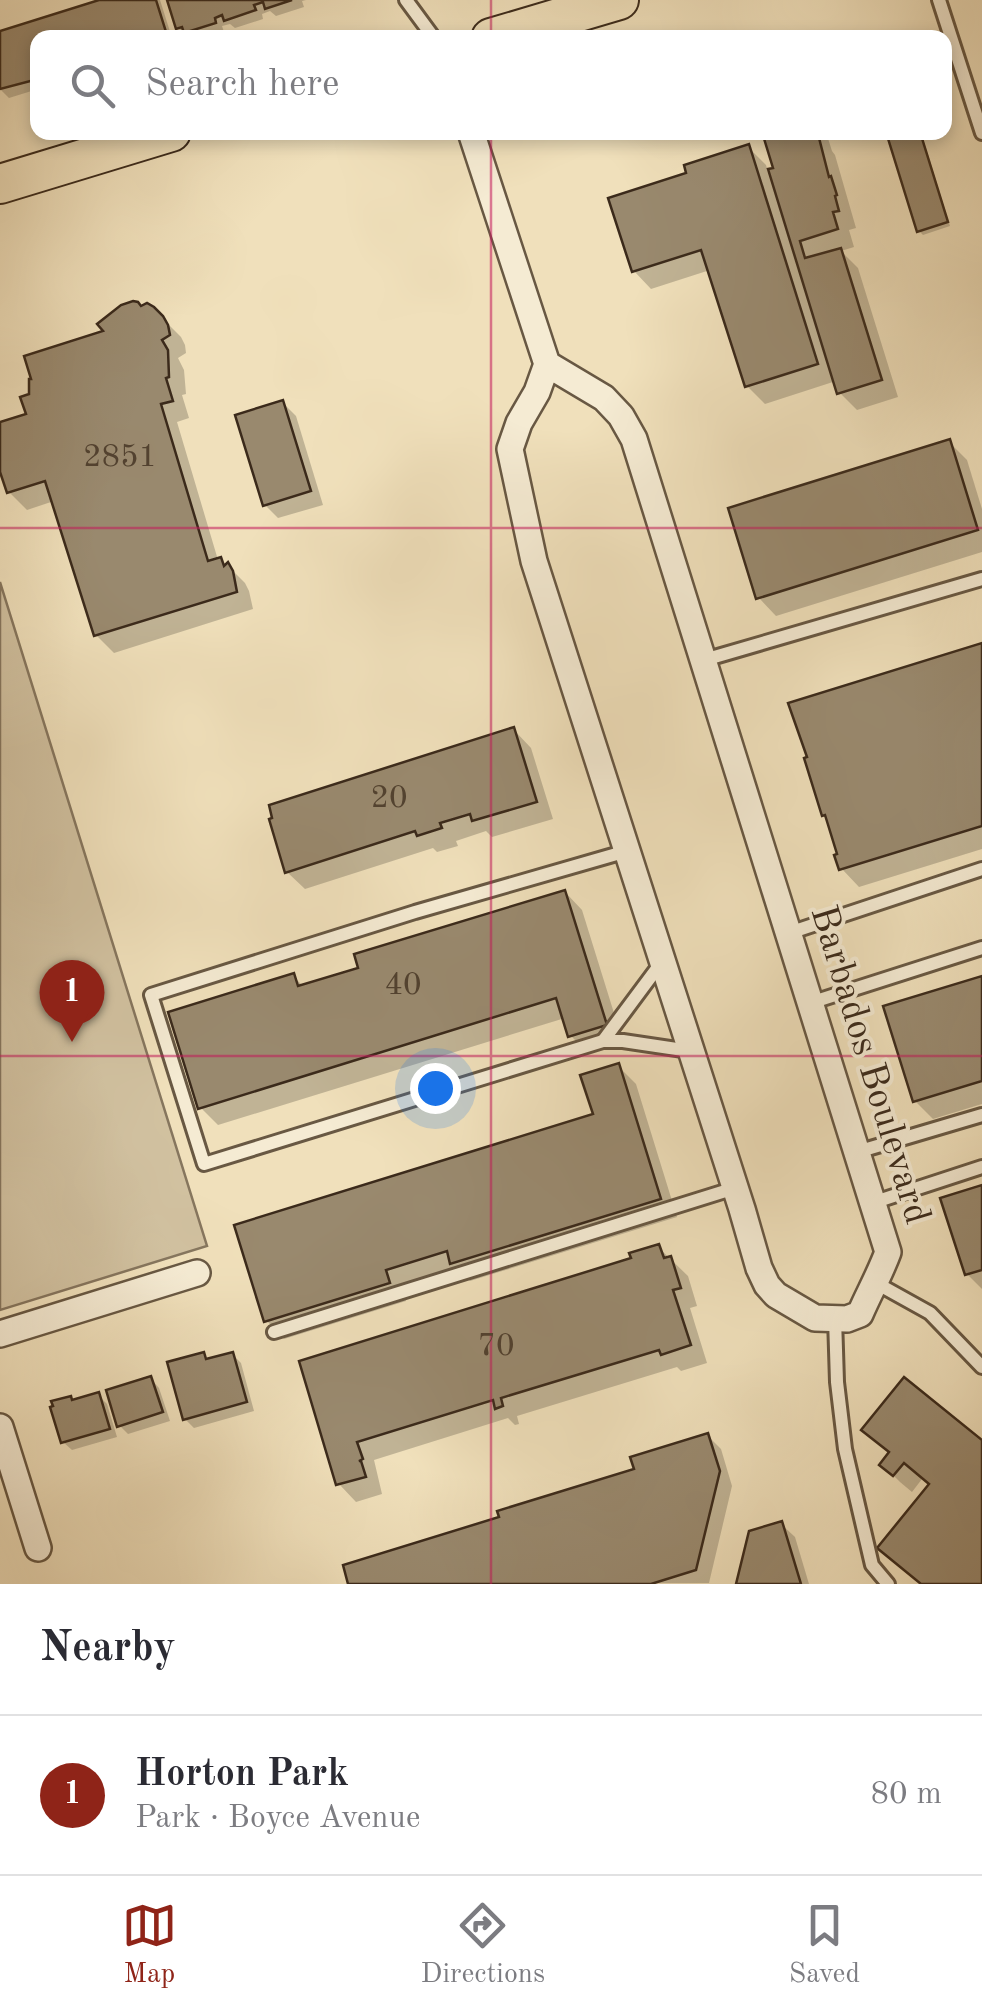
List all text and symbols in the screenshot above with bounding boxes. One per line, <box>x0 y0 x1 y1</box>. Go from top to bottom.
search box <box>30 30 952 140</box>
icon: search <box>65 58 120 113</box>
text: Search here <box>145 66 340 104</box>
house number: 2851 <box>83 442 157 474</box>
house number: 20 <box>370 783 408 815</box>
street label: Barbados Boulevard <box>802 901 936 1229</box>
pin: 1 <box>40 960 104 1042</box>
house number: 40 <box>384 970 422 1002</box>
your location <box>410 1063 461 1114</box>
house number: 70 <box>477 1331 515 1363</box>
text: Nearby <box>40 1628 176 1670</box>
text: Horton Park <box>135 1756 349 1794</box>
text: 1 <box>63 1779 82 1811</box>
text: 80 m <box>871 1779 942 1811</box>
text: Park · Boyce Avenue <box>135 1803 420 1835</box>
tab: Map <box>122 1898 177 1993</box>
tab: Directions <box>421 1898 545 1993</box>
tab: Saved <box>789 1898 860 1993</box>

